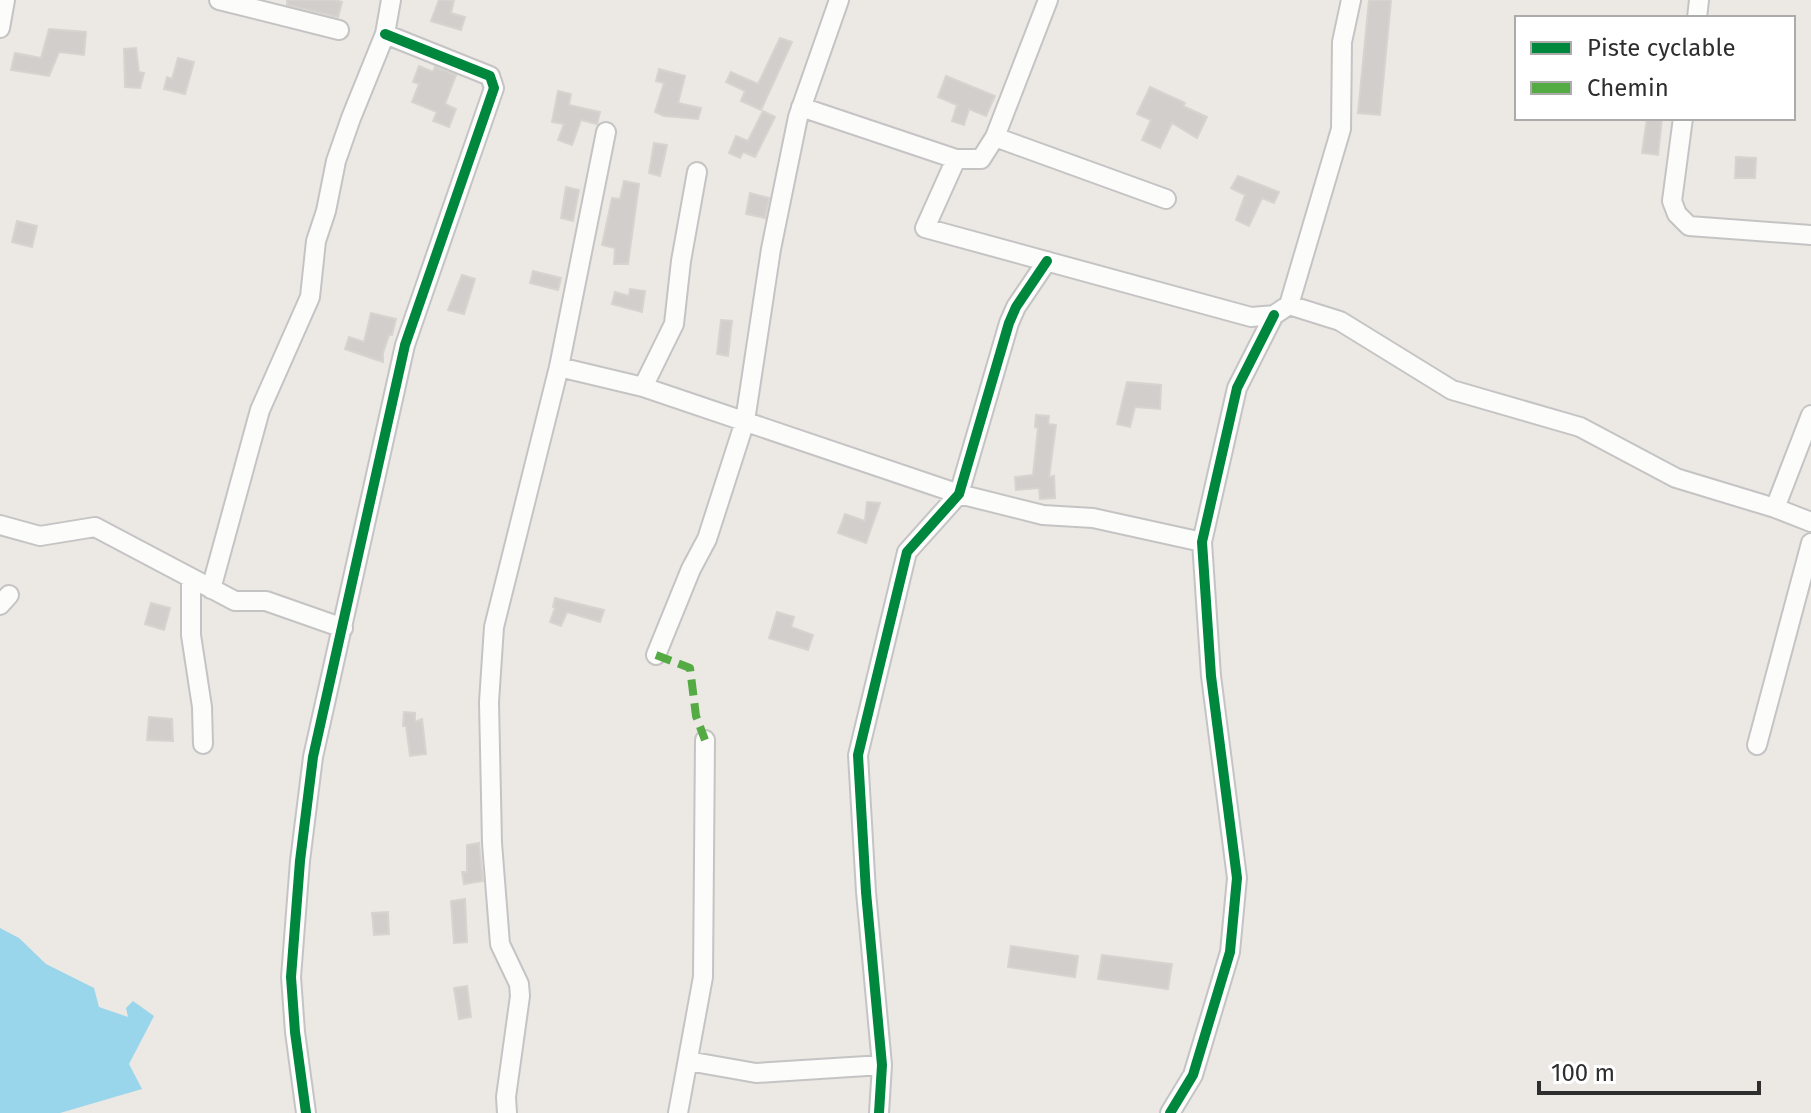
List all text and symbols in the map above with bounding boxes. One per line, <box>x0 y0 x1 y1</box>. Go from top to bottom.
legend <box>1515 16 1795 120</box>
text: Piste cyclable <box>1587 34 1736 62</box>
text: Chemin <box>1587 74 1669 102</box>
scale bar <box>1539 1045 1759 1095</box>
text: 100 m <box>1551 1059 1615 1087</box>

